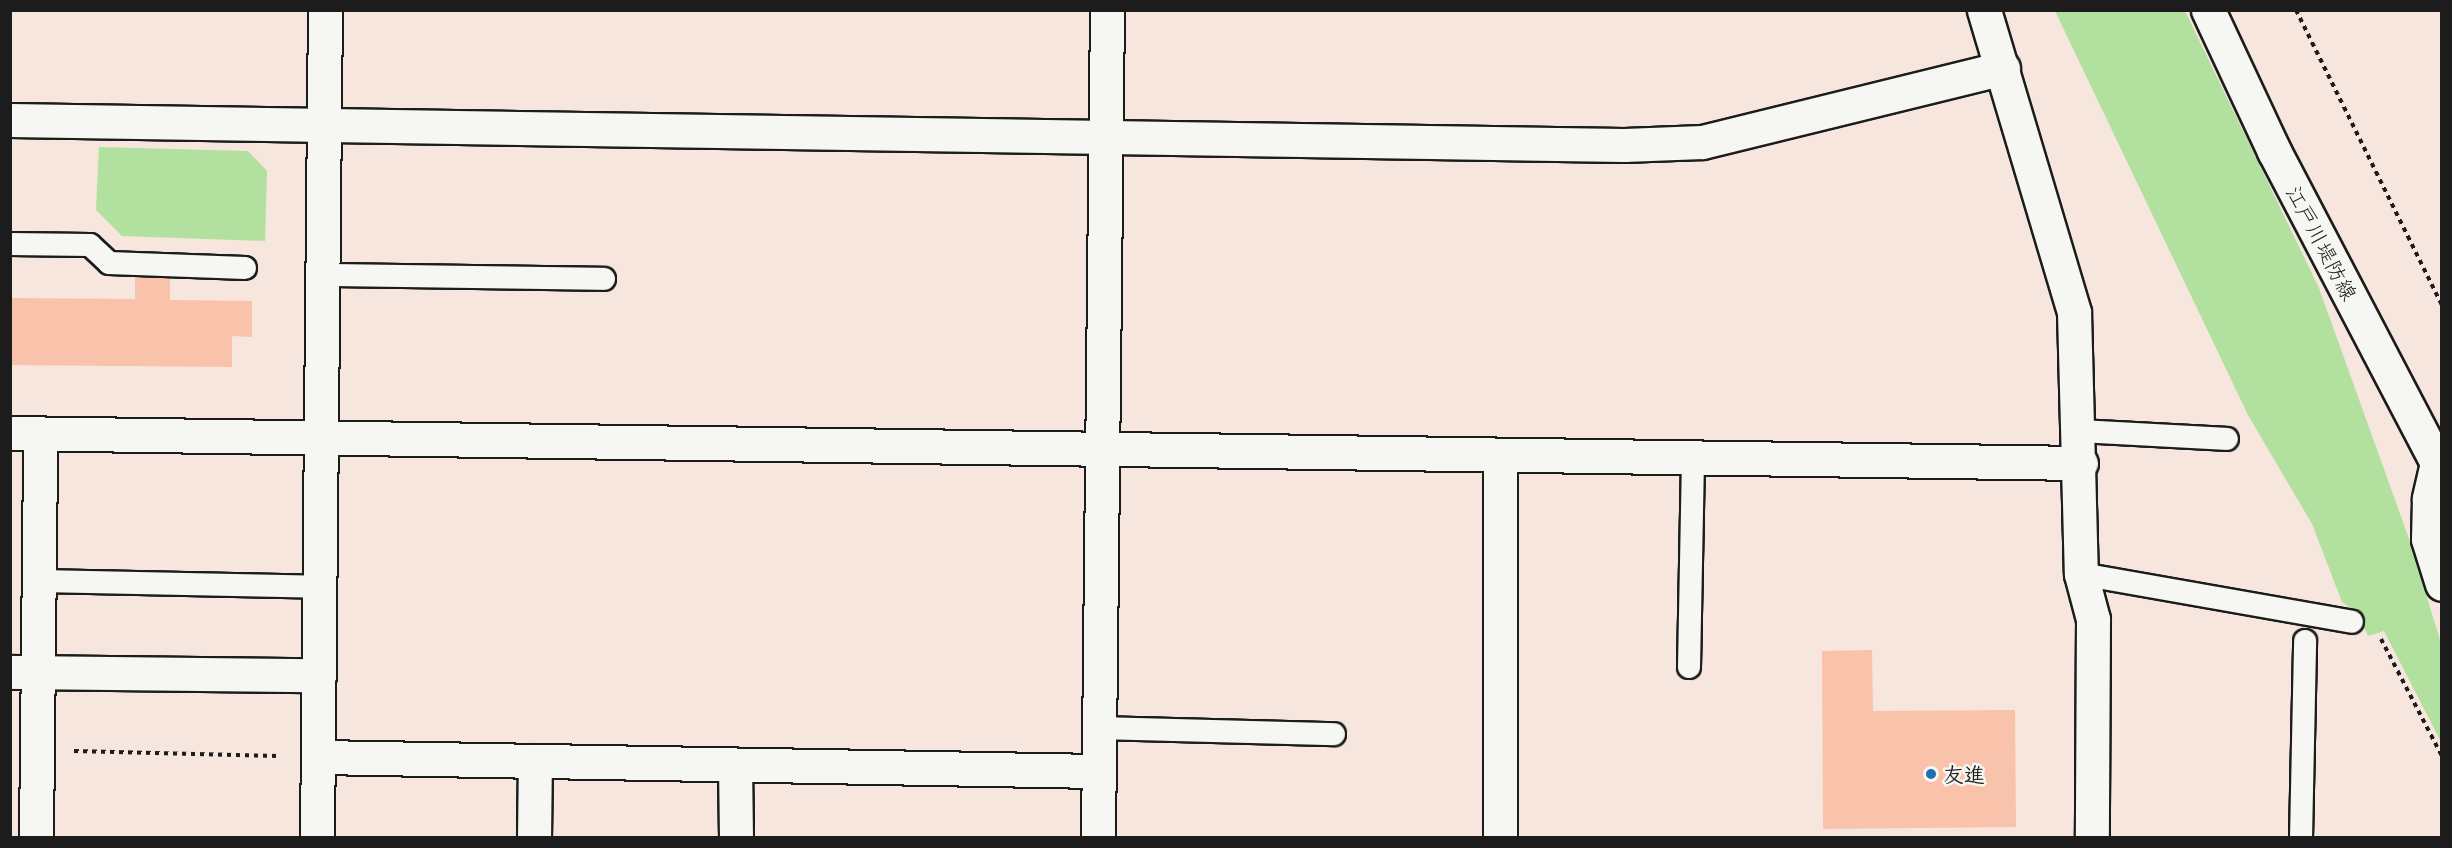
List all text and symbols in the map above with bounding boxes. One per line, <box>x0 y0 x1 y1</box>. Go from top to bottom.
street label: 江戸川堤防線 <box>2281 181 2363 305</box>
place label: 友進 <box>1943 761 1985 787</box>
marker: 友進 <box>1924 767 1938 781</box>

